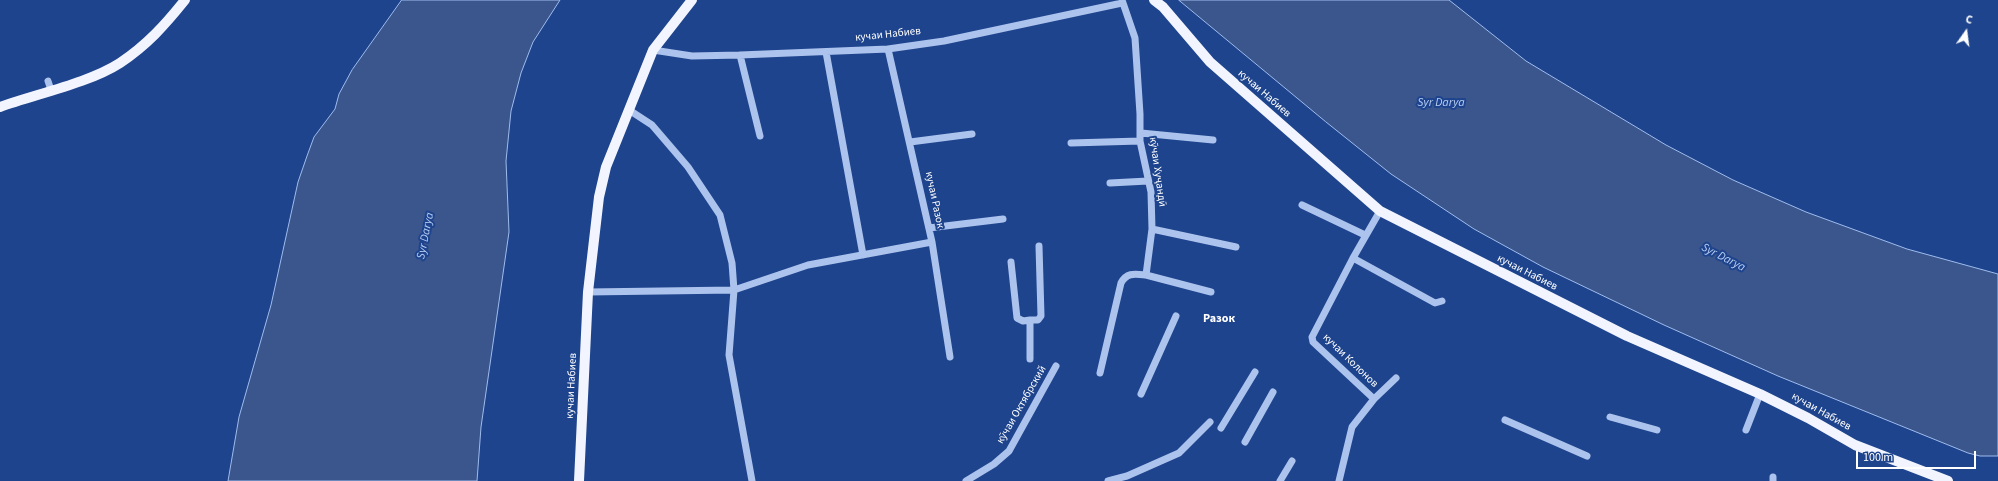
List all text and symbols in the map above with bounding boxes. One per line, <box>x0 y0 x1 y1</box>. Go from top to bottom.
north arrow <box>1946 12 1986 52</box>
text: С <box>1964 12 1974 28</box>
street label: кучаи Набиев <box>855 25 921 45</box>
street label: кучаи Набиев <box>1235 67 1293 121</box>
water label: Syr Darya <box>1417 96 1465 110</box>
street label: кӯчаи Хуҷандӣ <box>1146 136 1168 208</box>
street label: кучаи Разок <box>922 170 946 230</box>
water label: Syr Darya <box>414 211 438 261</box>
water label: Syr Darya <box>1699 241 1747 275</box>
street label: кучаи Набиев <box>1495 252 1559 294</box>
district label: Разок <box>1203 312 1235 326</box>
street label: кучаи Колонов <box>1320 331 1380 391</box>
street label: кучаи Набиев <box>564 353 580 419</box>
street label: кӯчаи Октябрский <box>994 364 1050 446</box>
street label: кучаи Набиев <box>1789 390 1853 434</box>
scale bar <box>1858 443 1978 469</box>
text: 100 m <box>1863 449 1893 466</box>

